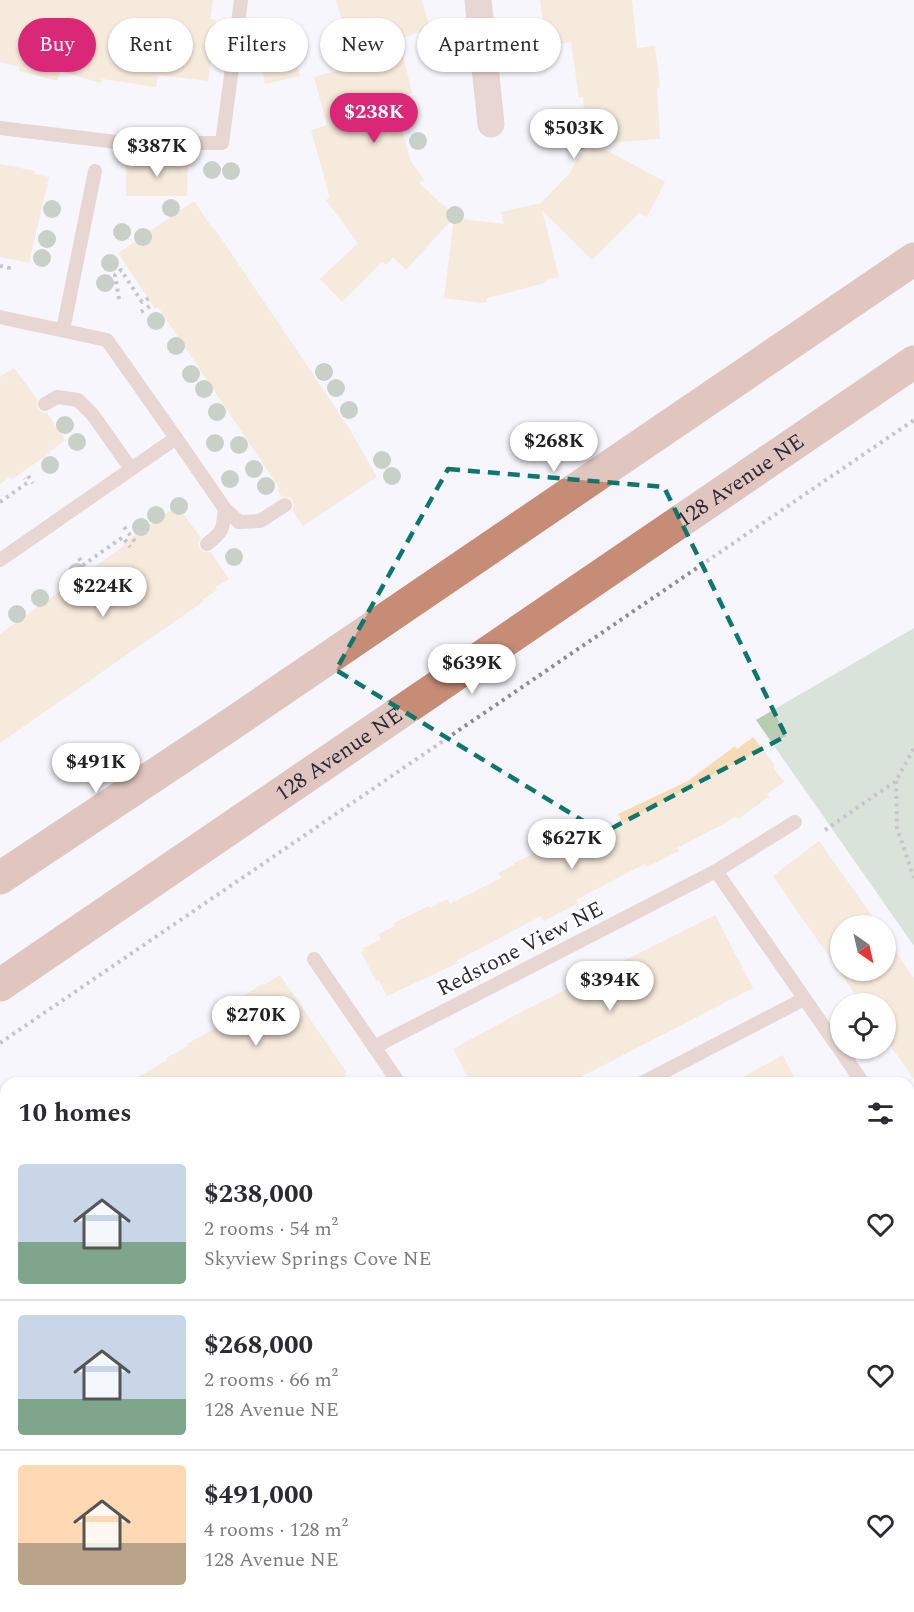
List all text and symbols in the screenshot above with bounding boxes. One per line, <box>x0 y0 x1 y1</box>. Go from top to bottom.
chip: Buy <box>18 18 96 72</box>
chip: Rent <box>108 18 193 72</box>
chip: Filters <box>205 18 308 72</box>
chip: New <box>320 18 405 72</box>
chip: Apartment <box>417 18 561 72</box>
pin: $238K <box>332 93 416 144</box>
text: $238K <box>344 97 404 127</box>
pin: $503K <box>532 109 616 160</box>
text: $503K <box>544 113 604 143</box>
pin: $387K <box>115 127 199 178</box>
text: $387K <box>127 131 187 161</box>
pin: $268K <box>512 422 596 473</box>
street label: 128 Avenue NE <box>670 425 811 536</box>
text: $268K <box>524 426 584 456</box>
pin: $224K <box>61 567 145 618</box>
text: $224K <box>73 571 133 601</box>
pin: $639K <box>430 644 514 695</box>
text: $639K <box>442 648 502 678</box>
street label: 128 Avenue NE <box>268 699 409 810</box>
pin: $491K <box>54 743 138 794</box>
text: $491K <box>66 747 126 777</box>
pin: $627K <box>530 819 614 870</box>
text: $627K <box>542 823 602 853</box>
street label: Redstone View NE <box>431 893 609 1005</box>
north arrow <box>830 915 896 981</box>
map controls <box>830 915 896 1059</box>
pin: $394K <box>568 961 652 1012</box>
text: $394K <box>580 965 640 995</box>
button: locate <box>830 993 896 1059</box>
pin: $270K <box>214 996 298 1047</box>
text: $270K <box>226 1000 286 1030</box>
text: 10 homes <box>18 1093 132 1133</box>
icon: filters <box>864 1097 897 1130</box>
text: $238,000 <box>204 1174 313 1214</box>
icon: home <box>66 1188 138 1260</box>
icon: heart <box>864 1208 897 1241</box>
text: 2 rooms · 54 m² <box>204 1214 338 1244</box>
text: Skyview Springs Cove NE <box>204 1244 431 1274</box>
text: $268,000 <box>204 1325 313 1365</box>
icon: home <box>66 1339 138 1411</box>
icon: heart <box>864 1359 897 1392</box>
text: 2 rooms · 66 m² <box>204 1365 338 1395</box>
text: 128 Avenue NE <box>204 1395 339 1425</box>
text: $491,000 <box>204 1475 313 1515</box>
icon: home <box>66 1489 138 1561</box>
icon: heart <box>864 1509 897 1542</box>
text: 4 rooms · 128 m² <box>204 1515 348 1545</box>
text: 128 Avenue NE <box>204 1545 339 1575</box>

